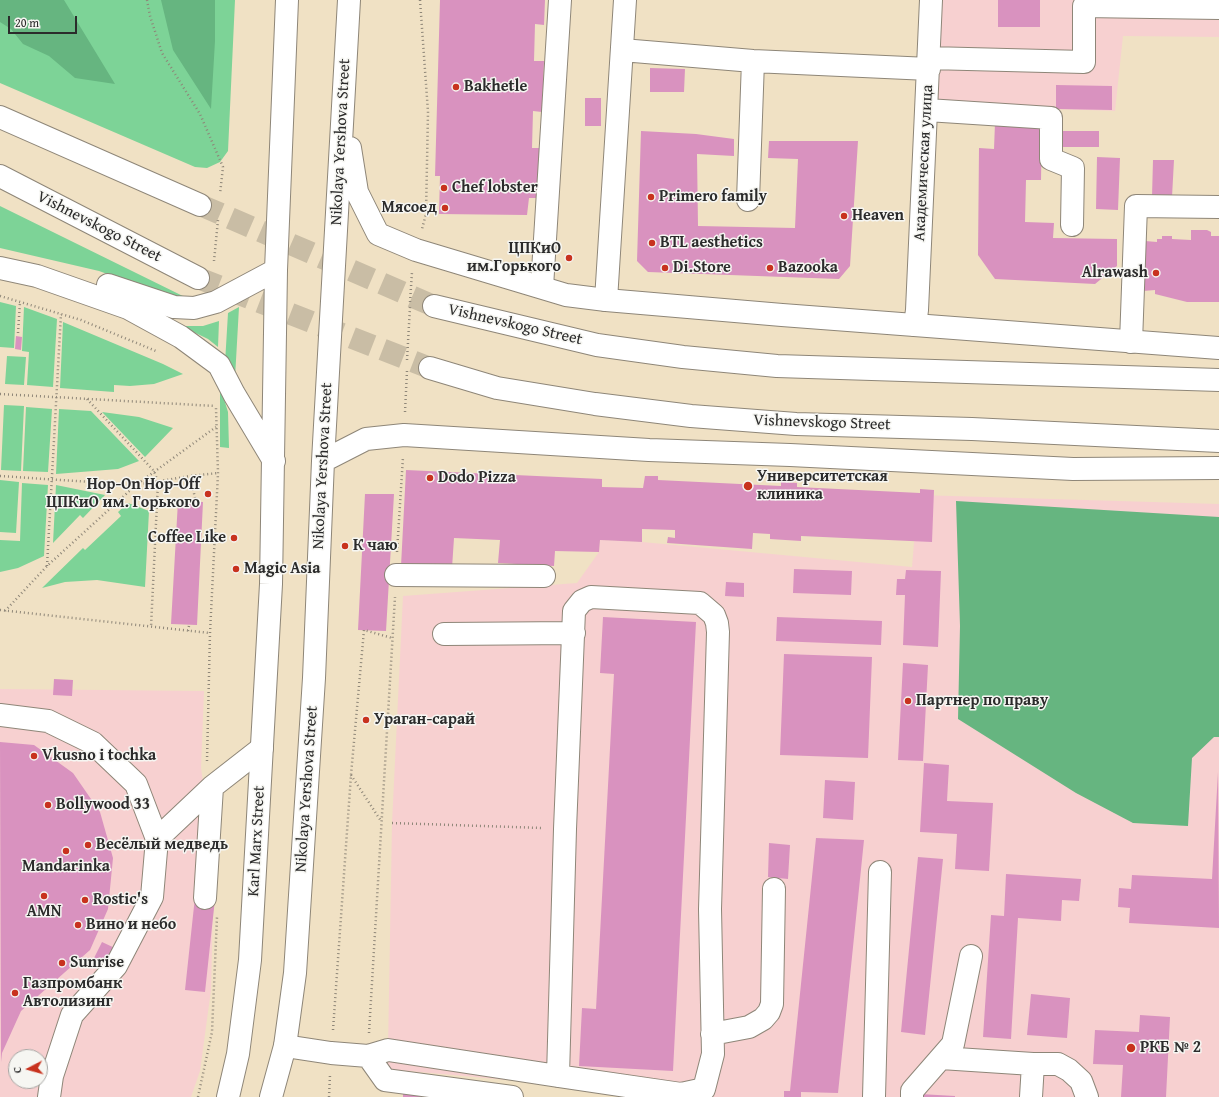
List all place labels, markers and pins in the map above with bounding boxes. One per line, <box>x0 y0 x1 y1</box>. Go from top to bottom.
place label: Bakhetle <box>464 77 527 97</box>
marker: Bakhetle <box>451 82 461 92</box>
place label: Chef lobster <box>452 178 538 198</box>
marker: Chef lobster <box>439 183 449 193</box>
place label: Primero family <box>659 187 767 207</box>
marker: Primero family <box>646 192 656 202</box>
place label: Мясоед <box>381 198 437 218</box>
marker: Мясоед <box>440 203 450 213</box>
place label: Heaven <box>852 206 904 226</box>
marker: Heaven <box>839 211 849 221</box>
place label: BTL aesthetics <box>660 233 763 253</box>
marker: BTL aesthetics <box>647 238 657 248</box>
place label: ЦПКиО им.Горького <box>467 239 561 277</box>
marker: ЦПКиО им.Горького <box>564 253 574 263</box>
place label: Di.Store <box>673 258 731 278</box>
place label: Bazooka <box>778 258 838 278</box>
marker: Di.Store <box>660 263 670 273</box>
marker: Bazooka <box>765 263 775 273</box>
place label: Alrawash <box>1082 263 1148 283</box>
marker: Alrawash <box>1151 268 1161 278</box>
place label: Университетская клиника <box>757 467 888 505</box>
place label: Dodo Pizza <box>438 468 516 488</box>
marker: Dodo Pizza <box>425 473 435 483</box>
place label: Hop-On Hop-Off ЦПКиО им. Горького <box>46 475 200 513</box>
marker: Университетская клиника <box>742 480 754 492</box>
marker: Hop-On Hop-Off ЦПКиО им. Горького <box>203 489 213 499</box>
place label: Coffee Like <box>148 528 226 548</box>
marker: Coffee Like <box>229 533 239 543</box>
place label: К чаю <box>353 536 398 556</box>
marker: К чаю <box>340 541 350 551</box>
place label: Magic Asia <box>244 559 321 579</box>
marker: Magic Asia <box>231 564 241 574</box>
place label: Партнер по праву <box>916 691 1048 711</box>
marker: Партнер по праву <box>903 696 913 706</box>
place label: Ураган-сарай <box>374 710 475 730</box>
marker: Ураган-сарай <box>361 715 371 725</box>
place label: Vkusno i tochka <box>42 746 156 766</box>
marker: Vkusno i tochka <box>29 751 39 761</box>
place label: Bollywood 33 <box>56 795 150 815</box>
marker: Bollywood 33 <box>43 800 53 810</box>
place label: Весёлый медведь <box>96 835 228 855</box>
marker: Весёлый медведь <box>83 840 93 850</box>
marker: Mandarinka <box>61 846 71 856</box>
place label: Mandarinka <box>22 857 110 877</box>
place label: Rostic's <box>93 890 148 910</box>
marker: AMN <box>39 891 49 901</box>
marker: Rostic's <box>80 895 90 905</box>
place label: AMN <box>27 902 61 922</box>
place label: Вино и небо <box>86 915 176 935</box>
marker: Вино и небо <box>73 920 83 930</box>
place label: Sunrise <box>70 953 124 973</box>
marker: Sunrise <box>57 958 67 968</box>
place label: Газпромбанк Автолизинг <box>23 974 122 1012</box>
marker: Газпромбанк Автолизинг <box>10 988 20 998</box>
place label: РКБ № 2 <box>1140 1038 1201 1058</box>
marker: РКБ № 2 <box>1125 1042 1137 1054</box>

